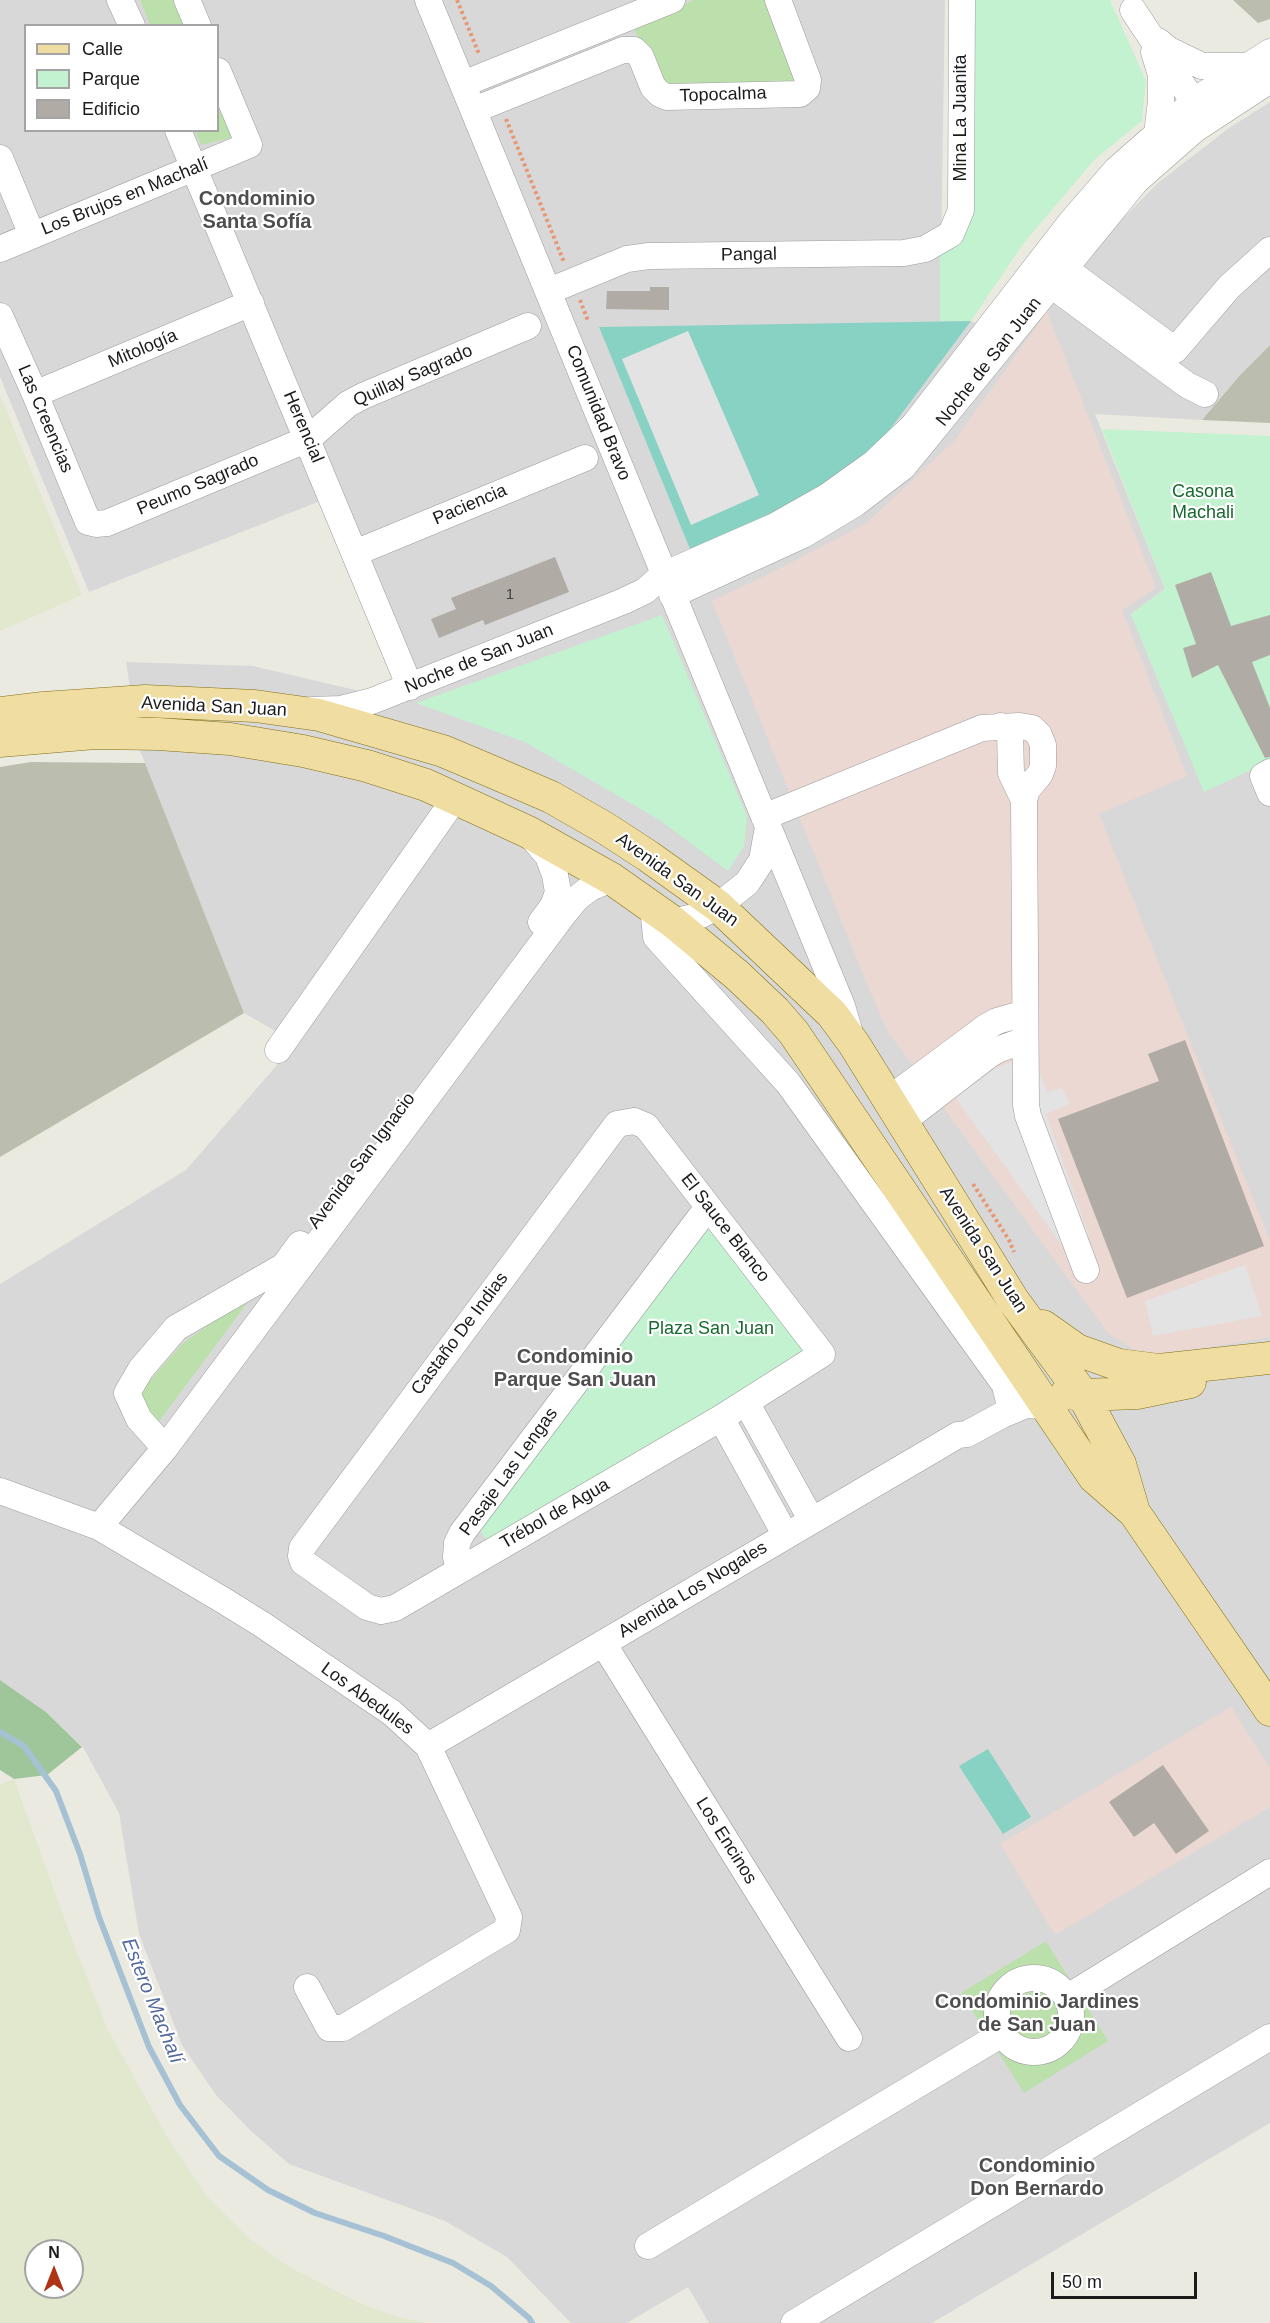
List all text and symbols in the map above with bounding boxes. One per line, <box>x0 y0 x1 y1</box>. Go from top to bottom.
legend <box>24 24 219 132</box>
text: Calle <box>82 39 123 59</box>
street label: Mina La Juanita <box>950 54 972 182</box>
text: Parque <box>82 69 140 89</box>
street label: Topocalma <box>679 83 767 107</box>
text: Edificio <box>82 99 140 119</box>
street label: Los Brujos en Machalí <box>38 154 212 240</box>
district label: Condominio Santa Sofía <box>199 187 315 234</box>
street label: Pangal <box>721 244 777 266</box>
street label: Noche de San Juan <box>932 293 1046 431</box>
street label: Mitología <box>105 325 181 373</box>
street label: Quillay Sagrado <box>350 340 476 412</box>
street label: Comunidad Bravo <box>561 342 635 484</box>
street label: Las Creencias <box>13 362 77 476</box>
street label: Herencial <box>278 388 328 466</box>
street label: Peumo Sagrado <box>134 450 262 520</box>
street label: Paciencia <box>430 480 510 530</box>
park label: Casona Machali <box>1172 481 1234 524</box>
house number: 1 <box>506 586 514 604</box>
street label: Noche de San Juan <box>402 619 556 699</box>
street label: Avenida San Juan <box>141 692 287 722</box>
street label: Avenida San Juan <box>612 828 742 932</box>
street label: Avenida San Ignacio <box>304 1089 420 1233</box>
street label: El Sauce Blanco <box>676 1169 774 1287</box>
street label: Avenida San Juan <box>934 1183 1032 1317</box>
street label: Castaño De Indias <box>407 1268 513 1400</box>
park label: Plaza San Juan <box>648 1318 774 1340</box>
district label: Condominio Parque San Juan <box>494 1345 656 1392</box>
street label: Pasaje Las Lengas <box>455 1404 563 1540</box>
street label: Trébol de Agua <box>497 1474 613 1554</box>
street label: Avenida Los Nogales <box>615 1537 771 1643</box>
street label: Los Abedules <box>317 1658 417 1740</box>
street label: Los Encinos <box>691 1794 761 1888</box>
water label: Estero Machalí <box>116 1935 188 2067</box>
district label: Condominio Jardines de San Juan <box>935 1990 1139 2037</box>
district label: Condominio Don Bernardo <box>970 2154 1104 2201</box>
north arrow <box>24 2239 84 2299</box>
text: N <box>48 2244 60 2261</box>
scale bar <box>1054 2260 1200 2298</box>
text: 50 m <box>1062 2272 1102 2292</box>

